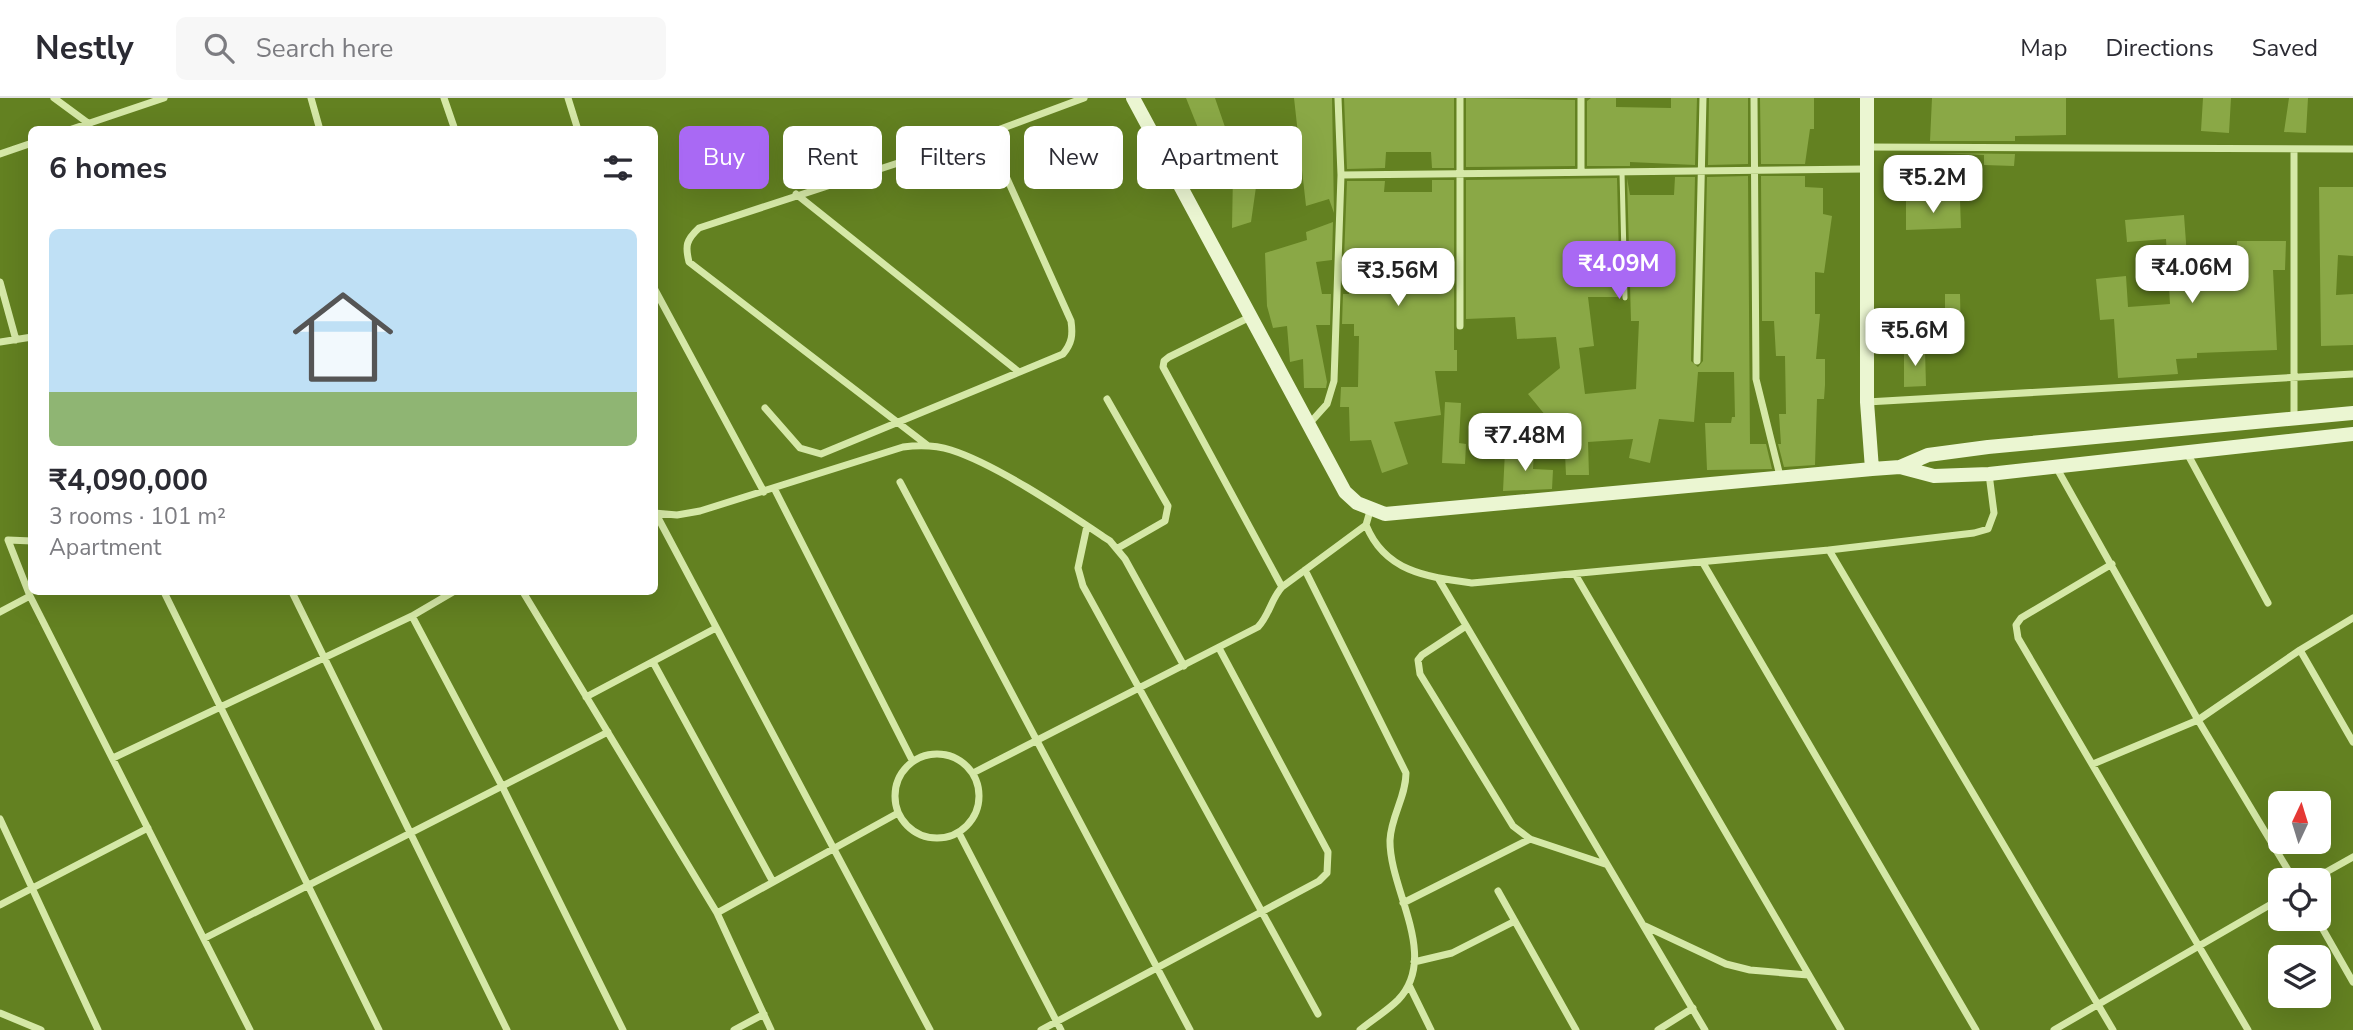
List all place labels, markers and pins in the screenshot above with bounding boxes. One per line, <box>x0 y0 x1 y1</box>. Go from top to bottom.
pin: ₹5.2M <box>1884 156 1982 215</box>
pin: ₹4.09M <box>1562 242 1676 301</box>
pin: ₹4.06M <box>2135 246 2249 305</box>
pin: ₹3.56M <box>1341 248 1455 308</box>
pin: ₹5.6M <box>1866 308 1964 368</box>
pin: ₹7.48M <box>1468 414 1582 473</box>

